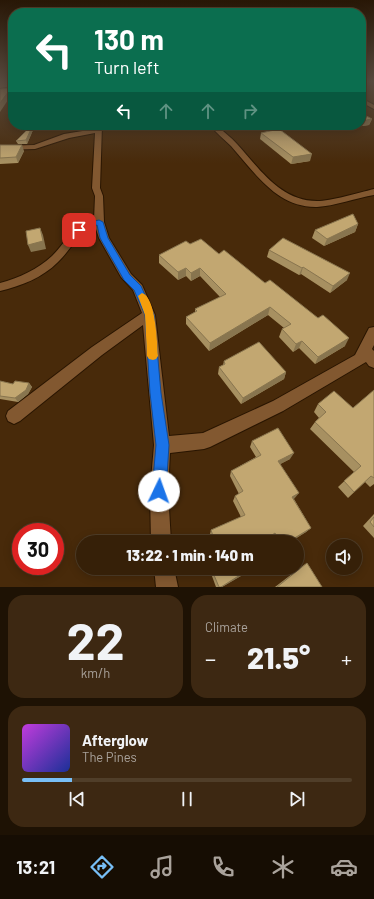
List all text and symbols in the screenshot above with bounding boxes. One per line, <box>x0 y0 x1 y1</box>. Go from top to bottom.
text: 130 m <box>94 22 164 56</box>
icon: left <box>28 24 80 76</box>
text: Turn left <box>94 56 160 78</box>
icon: left <box>113 100 135 122</box>
icon: ahead <box>155 100 177 122</box>
icon: ahead <box>197 100 219 122</box>
icon: right <box>239 100 261 122</box>
pin <box>62 213 96 247</box>
icon: arrive <box>68 219 90 241</box>
position arrow <box>138 470 180 512</box>
speed limit sign: 30 <box>12 523 64 575</box>
map controls <box>326 539 362 575</box>
button: sound <box>326 539 362 575</box>
text: 13:22 · 1 min · 140 m <box>126 546 254 564</box>
text: 22 <box>66 608 125 670</box>
text: Climate <box>205 619 248 635</box>
text: 21.5° <box>247 639 310 675</box>
text: − <box>205 645 216 671</box>
text: + <box>341 645 352 671</box>
text: km/h <box>81 665 110 681</box>
text: Afterglow <box>82 731 148 749</box>
text: The Pines <box>82 749 137 765</box>
icon: previous <box>66 788 88 810</box>
icon: pause <box>176 788 198 810</box>
icon: next <box>286 788 308 810</box>
icon: directions <box>88 853 116 881</box>
icon: music <box>148 853 176 881</box>
icon: phone <box>209 853 237 881</box>
icon: climate <box>269 853 297 881</box>
icon: car <box>330 853 358 881</box>
text: 13:21 <box>16 856 55 878</box>

